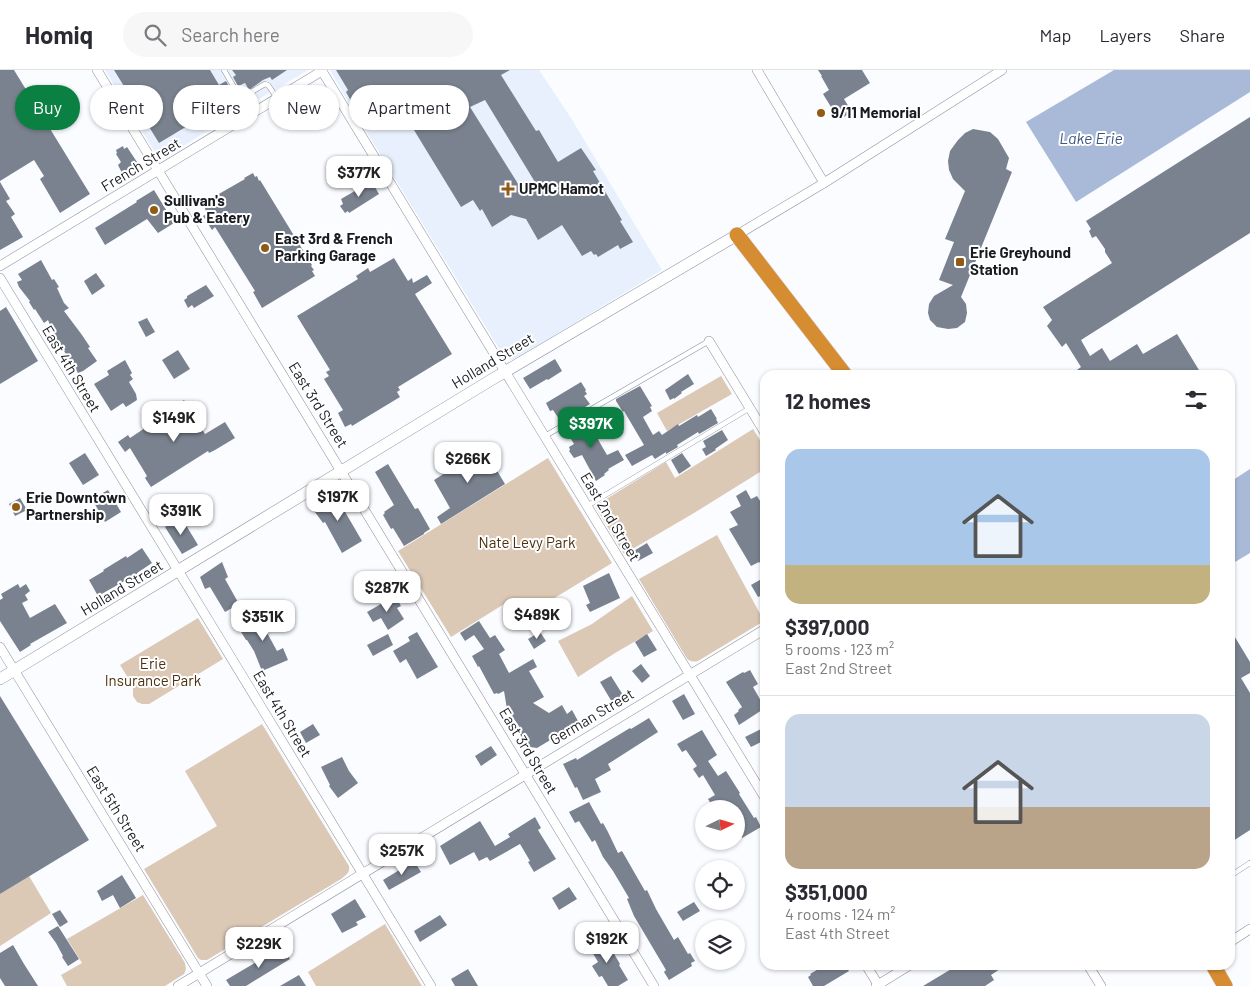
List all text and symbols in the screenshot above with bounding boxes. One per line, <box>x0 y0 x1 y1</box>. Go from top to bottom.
search box <box>123 12 473 57</box>
text: Homiq <box>25 20 93 49</box>
icon: search <box>141 21 169 49</box>
text: Search here <box>181 23 280 46</box>
text: Map <box>1039 24 1071 46</box>
text: Layers <box>1099 24 1152 46</box>
text: Share <box>1180 24 1225 46</box>
chip: Buy <box>15 85 80 130</box>
chip: Rent <box>90 85 163 130</box>
chip: Filters <box>173 85 259 130</box>
chip: New <box>269 85 339 130</box>
chip: Apartment <box>349 85 469 130</box>
place label: 9/11 Memorial <box>831 103 921 121</box>
marker: 9/11 Memorial <box>815 107 827 119</box>
water label: Lake Erie <box>1059 128 1123 147</box>
street label: French Street <box>97 133 183 195</box>
pin: $377K <box>324 156 394 198</box>
text: $377K <box>337 162 381 181</box>
place label: UPMC Hamot <box>519 179 604 197</box>
marker: UPMC Hamot <box>501 182 515 196</box>
place label: Sullivan's Pub & Eatery <box>164 191 250 226</box>
marker: Sullivan's Pub & Eatery <box>148 204 160 216</box>
place label: East 3rd & French Parking Garage <box>275 229 393 264</box>
marker: East 3rd & French Parking Garage <box>259 242 271 254</box>
place label: Erie Greyhound Station <box>970 243 1071 278</box>
marker: Erie Greyhound Station <box>954 256 966 268</box>
street label: East 4th Street <box>39 322 105 415</box>
street label: Holland Street <box>448 329 537 392</box>
street label: East 3rd Street <box>285 358 352 451</box>
icon: filters <box>1182 386 1210 414</box>
text: 12 homes <box>785 388 871 413</box>
pin: $149K <box>139 400 209 443</box>
pin: $397K <box>556 406 626 449</box>
text: $149K <box>152 407 196 426</box>
text: $397K <box>569 413 613 432</box>
pin: $266K <box>433 442 503 484</box>
text: $266K <box>445 448 491 467</box>
street label: East 2nd Street <box>577 469 644 564</box>
pin: $197K <box>303 480 373 522</box>
icon: home <box>953 481 1043 571</box>
text: $197K <box>317 486 359 505</box>
place label: Erie Downtown Partnership <box>26 488 126 523</box>
pin: $391K <box>146 494 216 536</box>
text: $391K <box>160 500 202 519</box>
marker: Erie Downtown Partnership <box>10 501 22 513</box>
park label: Nate Levy Park <box>479 533 576 551</box>
street label: Holland Street <box>77 556 166 619</box>
pin: $287K <box>352 570 422 613</box>
text: $287K <box>365 577 409 596</box>
pin: $489K <box>502 598 572 640</box>
pin: $351K <box>228 600 298 642</box>
text: $489K <box>514 604 560 623</box>
text: $351K <box>242 606 284 625</box>
text: $397,000 <box>785 614 869 639</box>
text: 5 rooms · 123 m² <box>785 639 894 658</box>
park label: Erie Insurance Park <box>105 654 202 689</box>
text: East 2nd Street <box>785 658 892 677</box>
street label: East 4th Street <box>250 667 316 760</box>
street label: German Street <box>546 684 637 748</box>
street label: East 3rd Street <box>496 704 562 797</box>
icon: home <box>953 747 1043 837</box>
street label: East 5th Street <box>83 762 150 855</box>
north arrow <box>695 800 745 850</box>
map controls <box>695 800 745 970</box>
pin: $257K <box>367 834 437 876</box>
text: $257K <box>380 840 424 859</box>
button: locate <box>695 860 745 910</box>
text: $351,000 <box>785 879 868 904</box>
text: 4 rooms · 124 m² <box>785 904 896 923</box>
button: layers <box>695 920 745 970</box>
pin: $192K <box>572 922 642 964</box>
text: East 4th Street <box>785 923 890 942</box>
pin: $229K <box>224 926 294 969</box>
text: $192K <box>586 928 628 947</box>
text: $229K <box>236 933 282 952</box>

